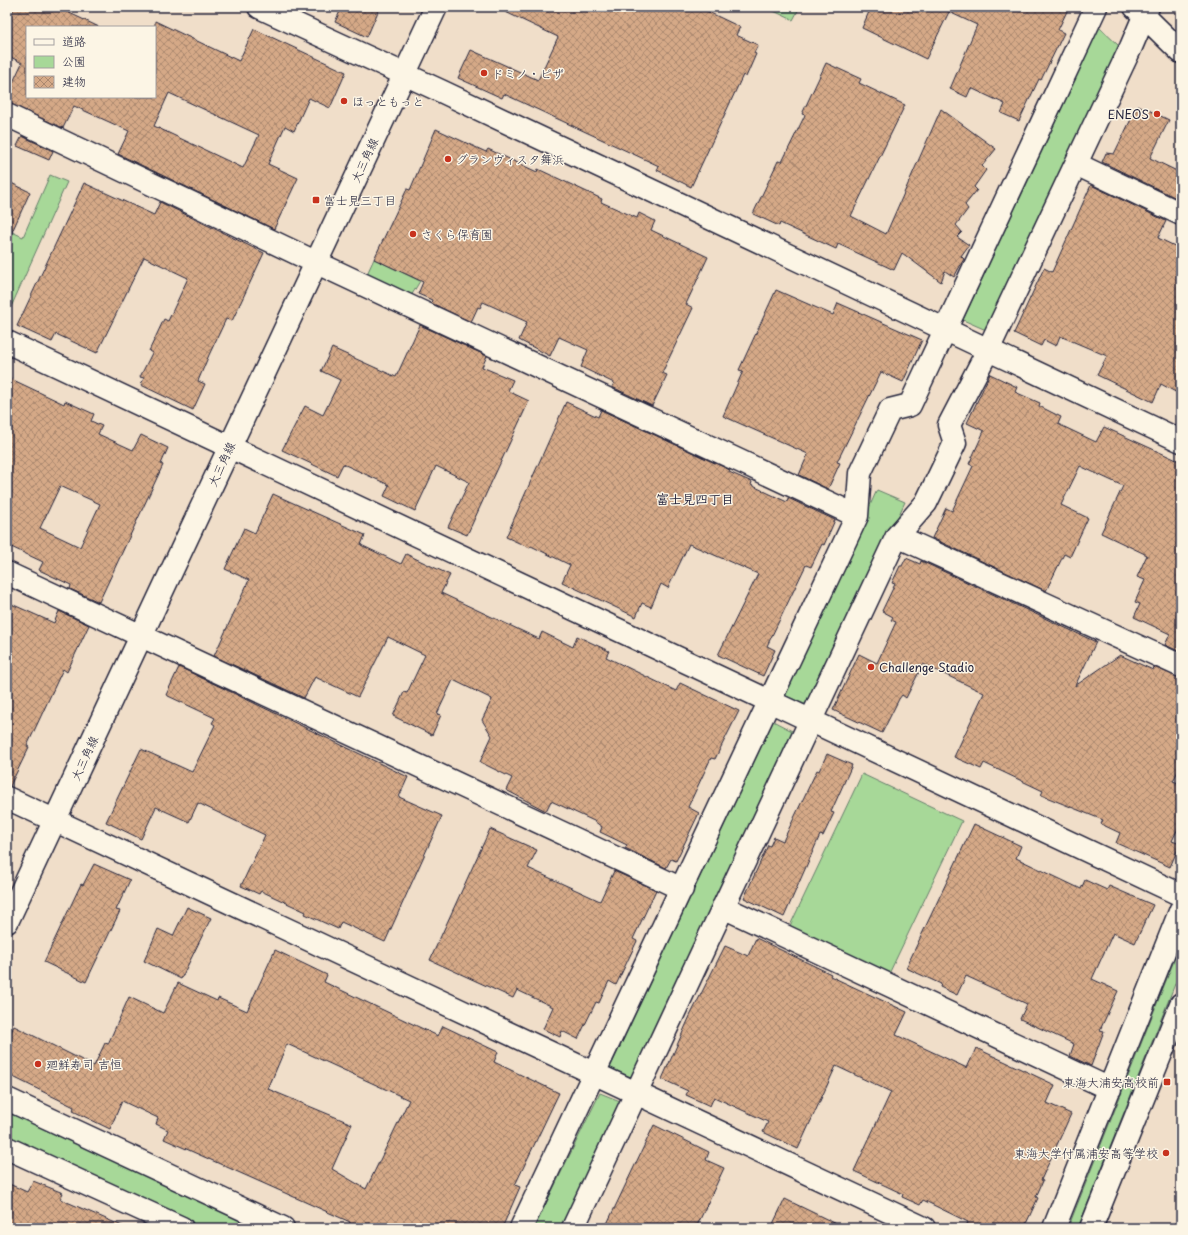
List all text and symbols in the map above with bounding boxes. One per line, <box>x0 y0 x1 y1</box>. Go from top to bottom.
legend <box>26 26 156 98</box>
text: 道路 <box>62 32 86 50</box>
text: 公園 <box>62 52 86 70</box>
place label: ドミノ・ピザ <box>492 64 564 82</box>
marker: ドミノ・ピザ <box>479 68 489 78</box>
text: 建物 <box>62 72 86 90</box>
place label: ほっともっと <box>352 92 424 110</box>
marker: ほっともっと <box>339 96 349 106</box>
place label: ENEOS <box>1108 105 1149 123</box>
marker: ENEOS <box>1152 109 1162 119</box>
street label: 大三角線 <box>346 134 382 186</box>
place label: グランヴィスタ舞浜 <box>456 150 564 168</box>
marker: グランヴィスタ舞浜 <box>443 154 453 164</box>
place label: 富士見三丁目 <box>324 191 396 209</box>
marker: 富士見三丁目 <box>311 195 321 205</box>
place label: さくら保育園 <box>421 225 493 243</box>
marker: さくら保育園 <box>408 229 418 239</box>
street label: 大三角線 <box>203 438 239 490</box>
district label: 富士見四丁目 <box>656 489 734 508</box>
place label: Challenge Stadio <box>879 658 975 676</box>
marker: Challenge Stadio <box>866 662 876 672</box>
street label: 大三角線 <box>66 732 102 784</box>
place label: 廻鮮寿司 吉恒 <box>46 1055 122 1073</box>
marker: 廻鮮寿司 吉恒 <box>33 1059 43 1069</box>
place label: 東海大浦安高校前 <box>1063 1073 1159 1091</box>
marker: 東海大浦安高校前 <box>1162 1077 1172 1087</box>
place label: 東海大学付属浦安高等学校 <box>1014 1144 1158 1162</box>
marker: 東海大学付属浦安高等学校 <box>1161 1148 1171 1158</box>

